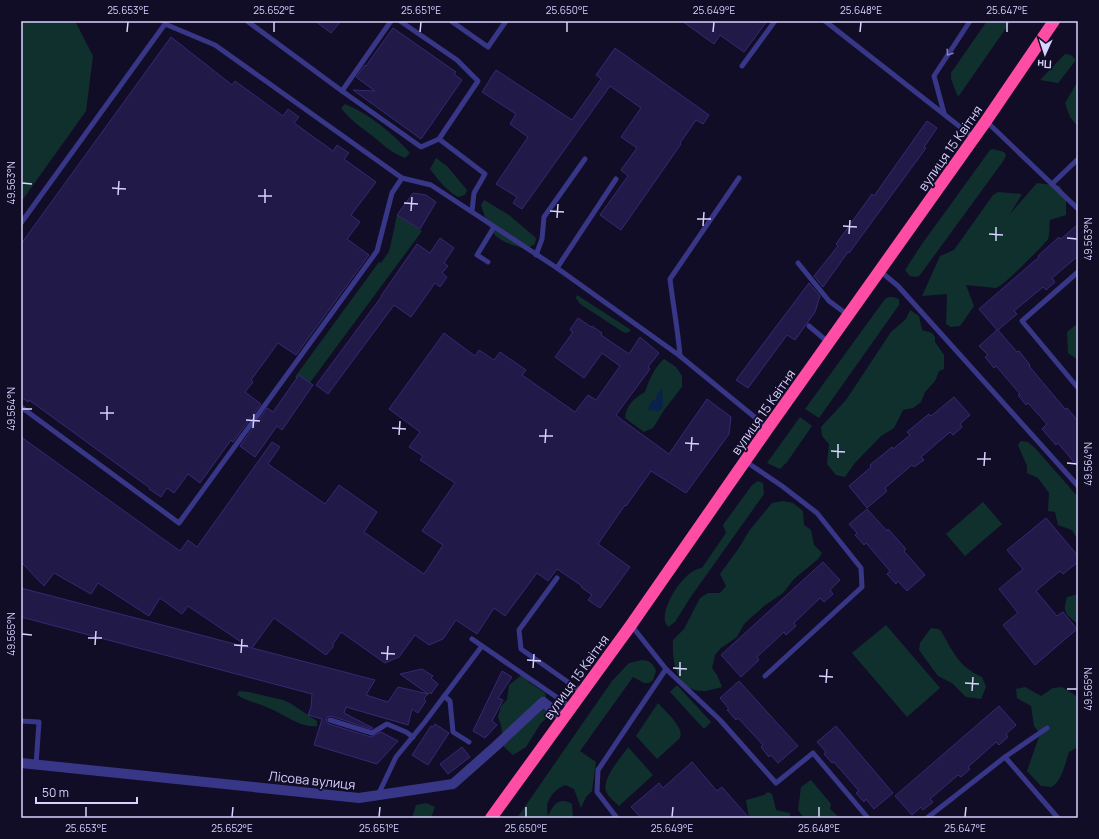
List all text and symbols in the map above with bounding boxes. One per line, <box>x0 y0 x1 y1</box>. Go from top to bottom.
text: 25.653°E <box>107 3 149 17</box>
text: 25.652°E <box>253 3 295 17</box>
text: 25.651°E <box>401 3 441 17</box>
text: 25.650°E <box>546 3 588 17</box>
text: 25.649°E <box>693 3 736 17</box>
text: 25.648°E <box>840 3 882 17</box>
text: 25.647°E <box>986 3 1028 17</box>
north arrow <box>1025 34 1065 74</box>
one-way arrow <box>947 49 954 56</box>
text: Пн <box>1037 57 1052 72</box>
street label: вулиця 15 Квітня <box>914 102 986 194</box>
text: 49.563°N <box>4 161 18 205</box>
text: 49.563°N <box>1081 217 1095 261</box>
street label: вулиця 15 Квітня <box>727 366 799 458</box>
text: 49.564°N <box>4 387 18 431</box>
text: 49.564°N <box>1081 442 1095 486</box>
text: 49.565°N <box>4 612 18 656</box>
street label: вулиця 15 Квітня <box>539 631 613 723</box>
text: 49.565°N <box>1081 667 1095 711</box>
street label: Лісова вулиця <box>268 766 356 794</box>
scale bar <box>36 779 137 805</box>
text: 50 m <box>42 784 69 801</box>
text: 25.653°E <box>65 821 107 835</box>
text: 25.652°E <box>211 821 253 835</box>
text: 25.651°E <box>359 821 399 835</box>
text: 25.650°E <box>505 821 547 835</box>
text: 25.649°E <box>651 821 694 835</box>
text: 25.648°E <box>798 821 840 835</box>
text: 25.647°E <box>944 821 986 835</box>

